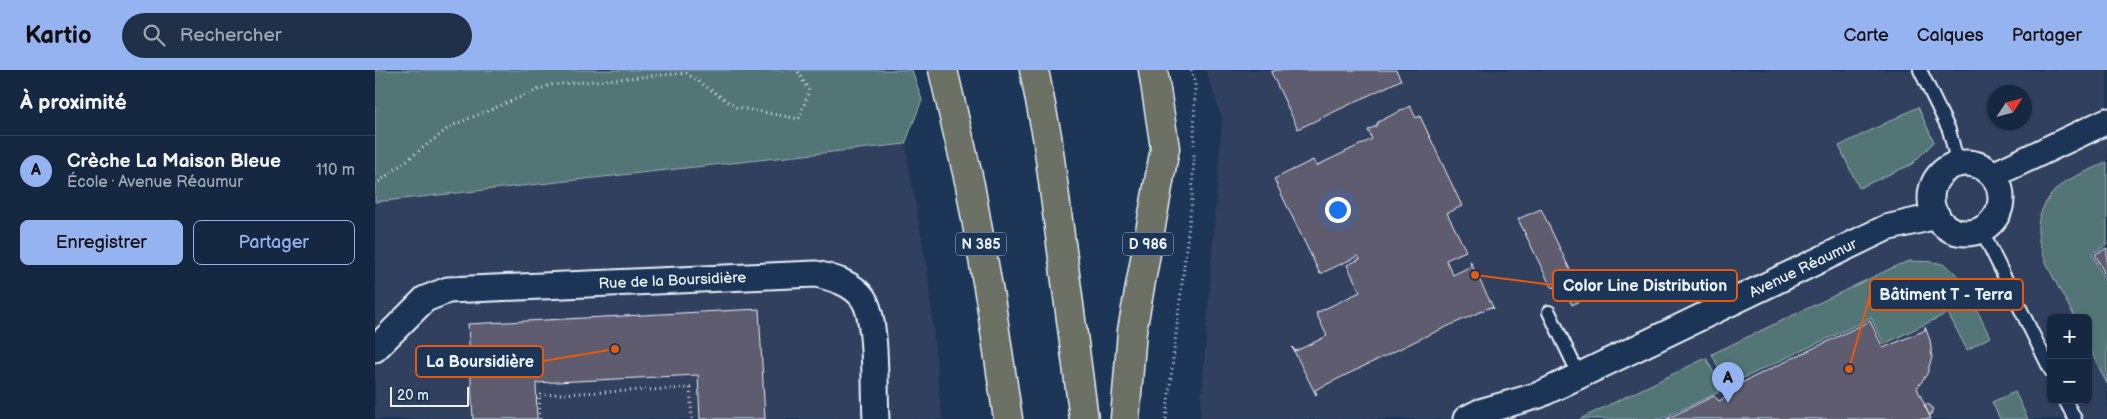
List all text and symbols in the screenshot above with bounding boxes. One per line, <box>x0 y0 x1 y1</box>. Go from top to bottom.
search box <box>122 13 472 58</box>
text: Kartio <box>25 21 92 50</box>
icon: search <box>140 21 168 49</box>
text: Rechercher <box>180 24 282 47</box>
text: Carte <box>1843 25 1889 46</box>
text: Calques <box>1917 25 1984 46</box>
text: Partager <box>2012 25 2082 46</box>
north arrow <box>1987 85 2032 130</box>
text: À proximité <box>20 90 127 115</box>
text: Crèche La Maison Bleue <box>67 150 281 173</box>
text: A <box>31 161 41 180</box>
text: 110 m <box>316 161 355 180</box>
text: École · Avenue Réaumur <box>67 173 243 192</box>
your location <box>1325 197 1351 223</box>
button: Enregistrer <box>20 220 183 265</box>
button: Partager <box>193 220 355 265</box>
road number: N 385 <box>956 232 1006 255</box>
road number: D 986 <box>1123 232 1173 255</box>
street label: Avenue Réaumur <box>1746 234 1860 302</box>
street label: Rue de la Boursidière <box>598 268 747 293</box>
callout: Color Line Distribution <box>1553 270 1737 301</box>
text: Color Line Distribution <box>1563 277 1727 296</box>
callout: Bâtiment T - Terra <box>1870 279 2023 310</box>
text: Bâtiment T - Terra <box>1879 286 2013 305</box>
map controls <box>2047 314 2092 404</box>
button: + <box>2047 314 2092 359</box>
callout: La Boursidière <box>416 346 543 377</box>
text: La Boursidière <box>426 353 534 372</box>
button: − <box>2047 359 2092 404</box>
pin: A <box>1712 362 1744 403</box>
scale bar <box>390 384 469 407</box>
text: 20 m <box>397 387 429 404</box>

